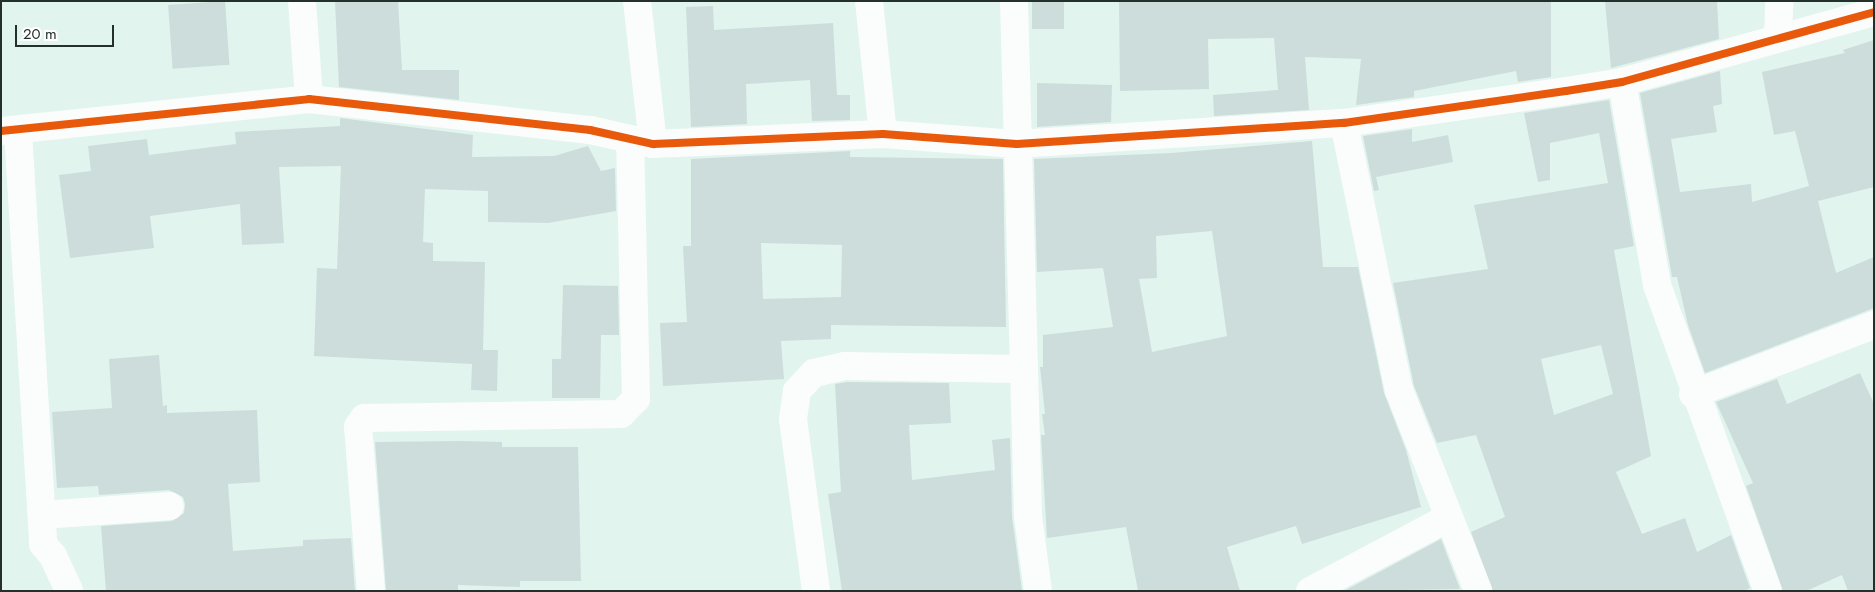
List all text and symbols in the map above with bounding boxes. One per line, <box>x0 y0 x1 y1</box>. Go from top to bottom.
scale bar <box>18 15 116 47</box>
text: 20 m <box>23 23 57 45</box>

